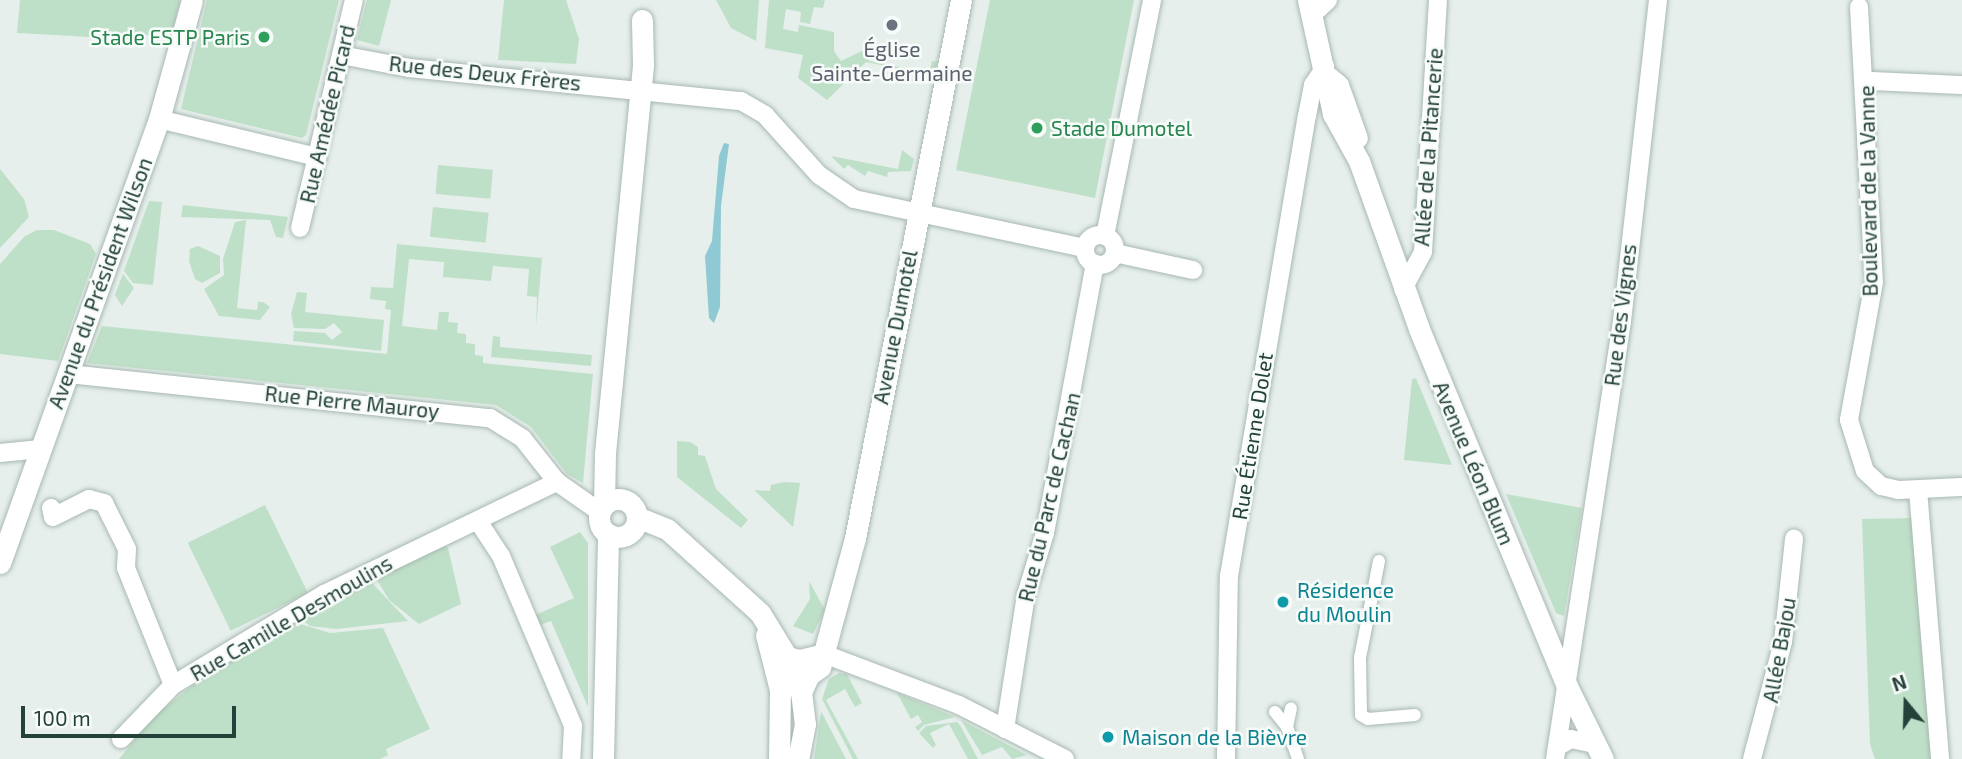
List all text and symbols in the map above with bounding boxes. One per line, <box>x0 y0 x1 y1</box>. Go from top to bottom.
marker: Église Sainte-Germaine <box>884 17 900 33</box>
street label: Rue Amédée Picard <box>294 22 360 206</box>
place label: Stade ESTP Paris <box>90 24 250 50</box>
marker: Stade ESTP Paris <box>256 29 272 45</box>
place label: Église Sainte-Germaine <box>812 36 972 86</box>
street label: Allée de la Pitancerie <box>1408 47 1448 247</box>
street label: Rue des Deux Frères <box>388 50 582 96</box>
street label: Boulevard de la Vanne <box>1854 85 1882 297</box>
place label: Stade Dumotel <box>1051 115 1192 141</box>
marker: Stade Dumotel <box>1029 120 1045 136</box>
street label: Avenue du Président Wilson <box>43 154 157 412</box>
street label: Rue des Vignes <box>1599 242 1641 388</box>
street label: Avenue Dumotel <box>868 248 922 406</box>
street label: Rue Étienne Dolet <box>1226 351 1278 521</box>
street label: Avenue Léon Blum <box>1428 377 1520 549</box>
street label: Rue Pierre Mauroy <box>264 380 440 424</box>
street label: Rue du Parc de Cachan <box>1013 390 1085 604</box>
street label: Rue Camille Desmoulins <box>186 550 396 686</box>
place label: Résidence du Moulin <box>1297 577 1394 627</box>
marker: Résidence du Moulin <box>1275 594 1291 610</box>
street label: Allée Bajou <box>1757 595 1801 705</box>
north arrow <box>1871 668 1941 738</box>
text: N <box>1889 670 1909 696</box>
scale bar <box>24 692 240 736</box>
text: 100 m <box>34 705 91 730</box>
place label: Maison de la Bièvre <box>1122 724 1307 750</box>
marker: Maison de la Bièvre <box>1100 729 1116 745</box>

